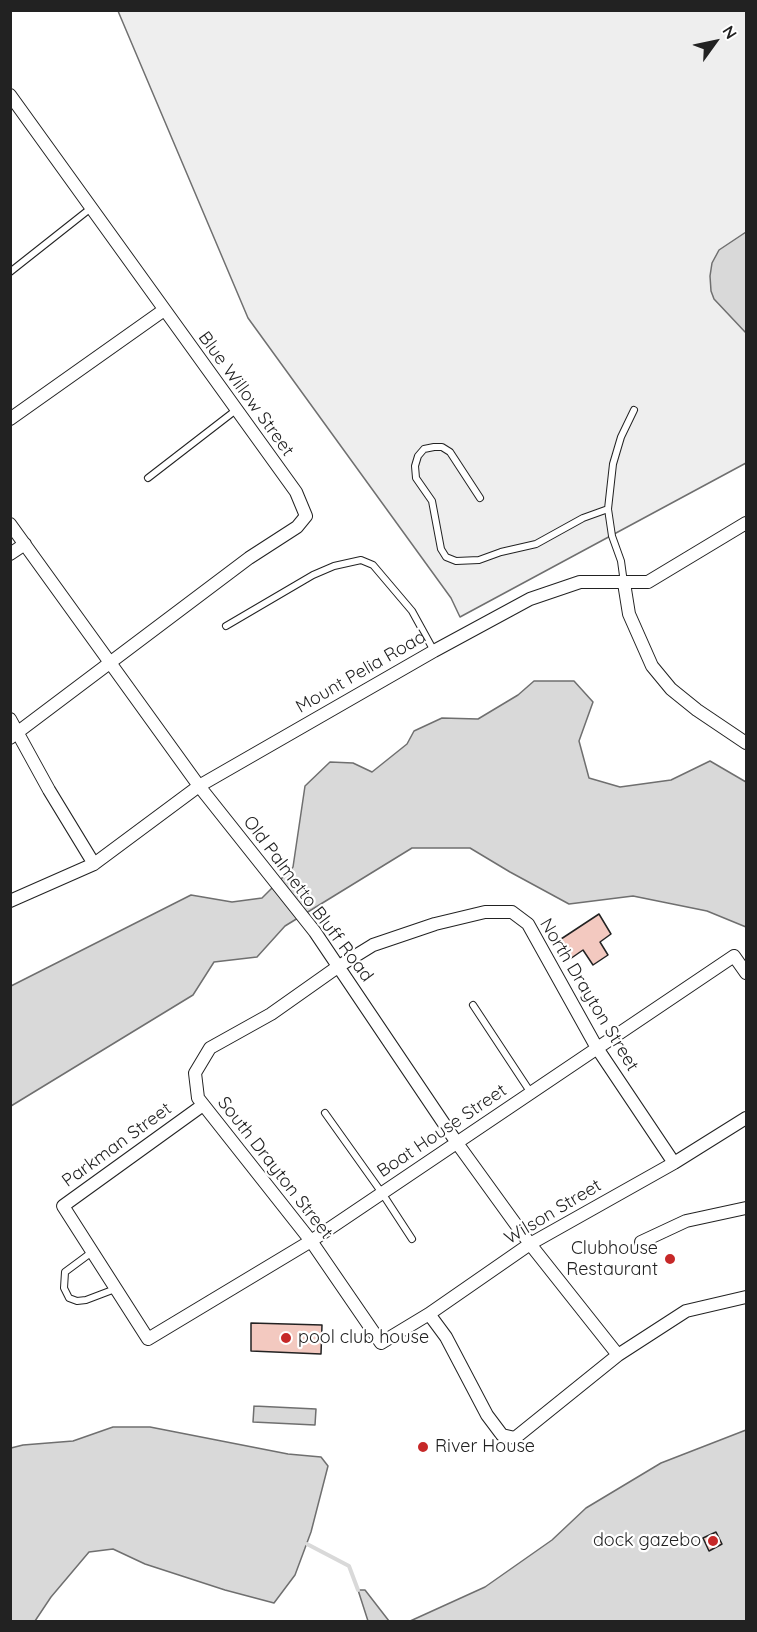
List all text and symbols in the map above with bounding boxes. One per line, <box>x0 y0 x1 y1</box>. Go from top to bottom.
north arrow <box>685 12 745 72</box>
text: N <box>719 22 742 43</box>
street label: Blue Willow Street <box>194 327 298 461</box>
street label: Mount Pelia Road <box>292 626 430 718</box>
street label: Old Palmetto Bluff Road <box>239 812 377 986</box>
street label: North Drayton Street <box>535 915 643 1075</box>
street label: Boat House Street <box>373 1080 511 1182</box>
street label: South Drayton Street <box>213 1093 337 1243</box>
street label: Parkman Street <box>58 1098 176 1192</box>
street label: Wilson Street <box>501 1175 605 1249</box>
place label: Clubhouse Restaurant <box>566 1238 658 1280</box>
marker: Clubhouse Restaurant <box>663 1252 677 1266</box>
place label: pool club house <box>298 1327 429 1349</box>
marker: pool club house <box>279 1331 293 1345</box>
place label: River House <box>435 1436 535 1458</box>
marker: River House <box>416 1440 430 1454</box>
place label: dock gazebo <box>593 1530 701 1552</box>
marker: dock gazebo <box>706 1534 720 1548</box>

